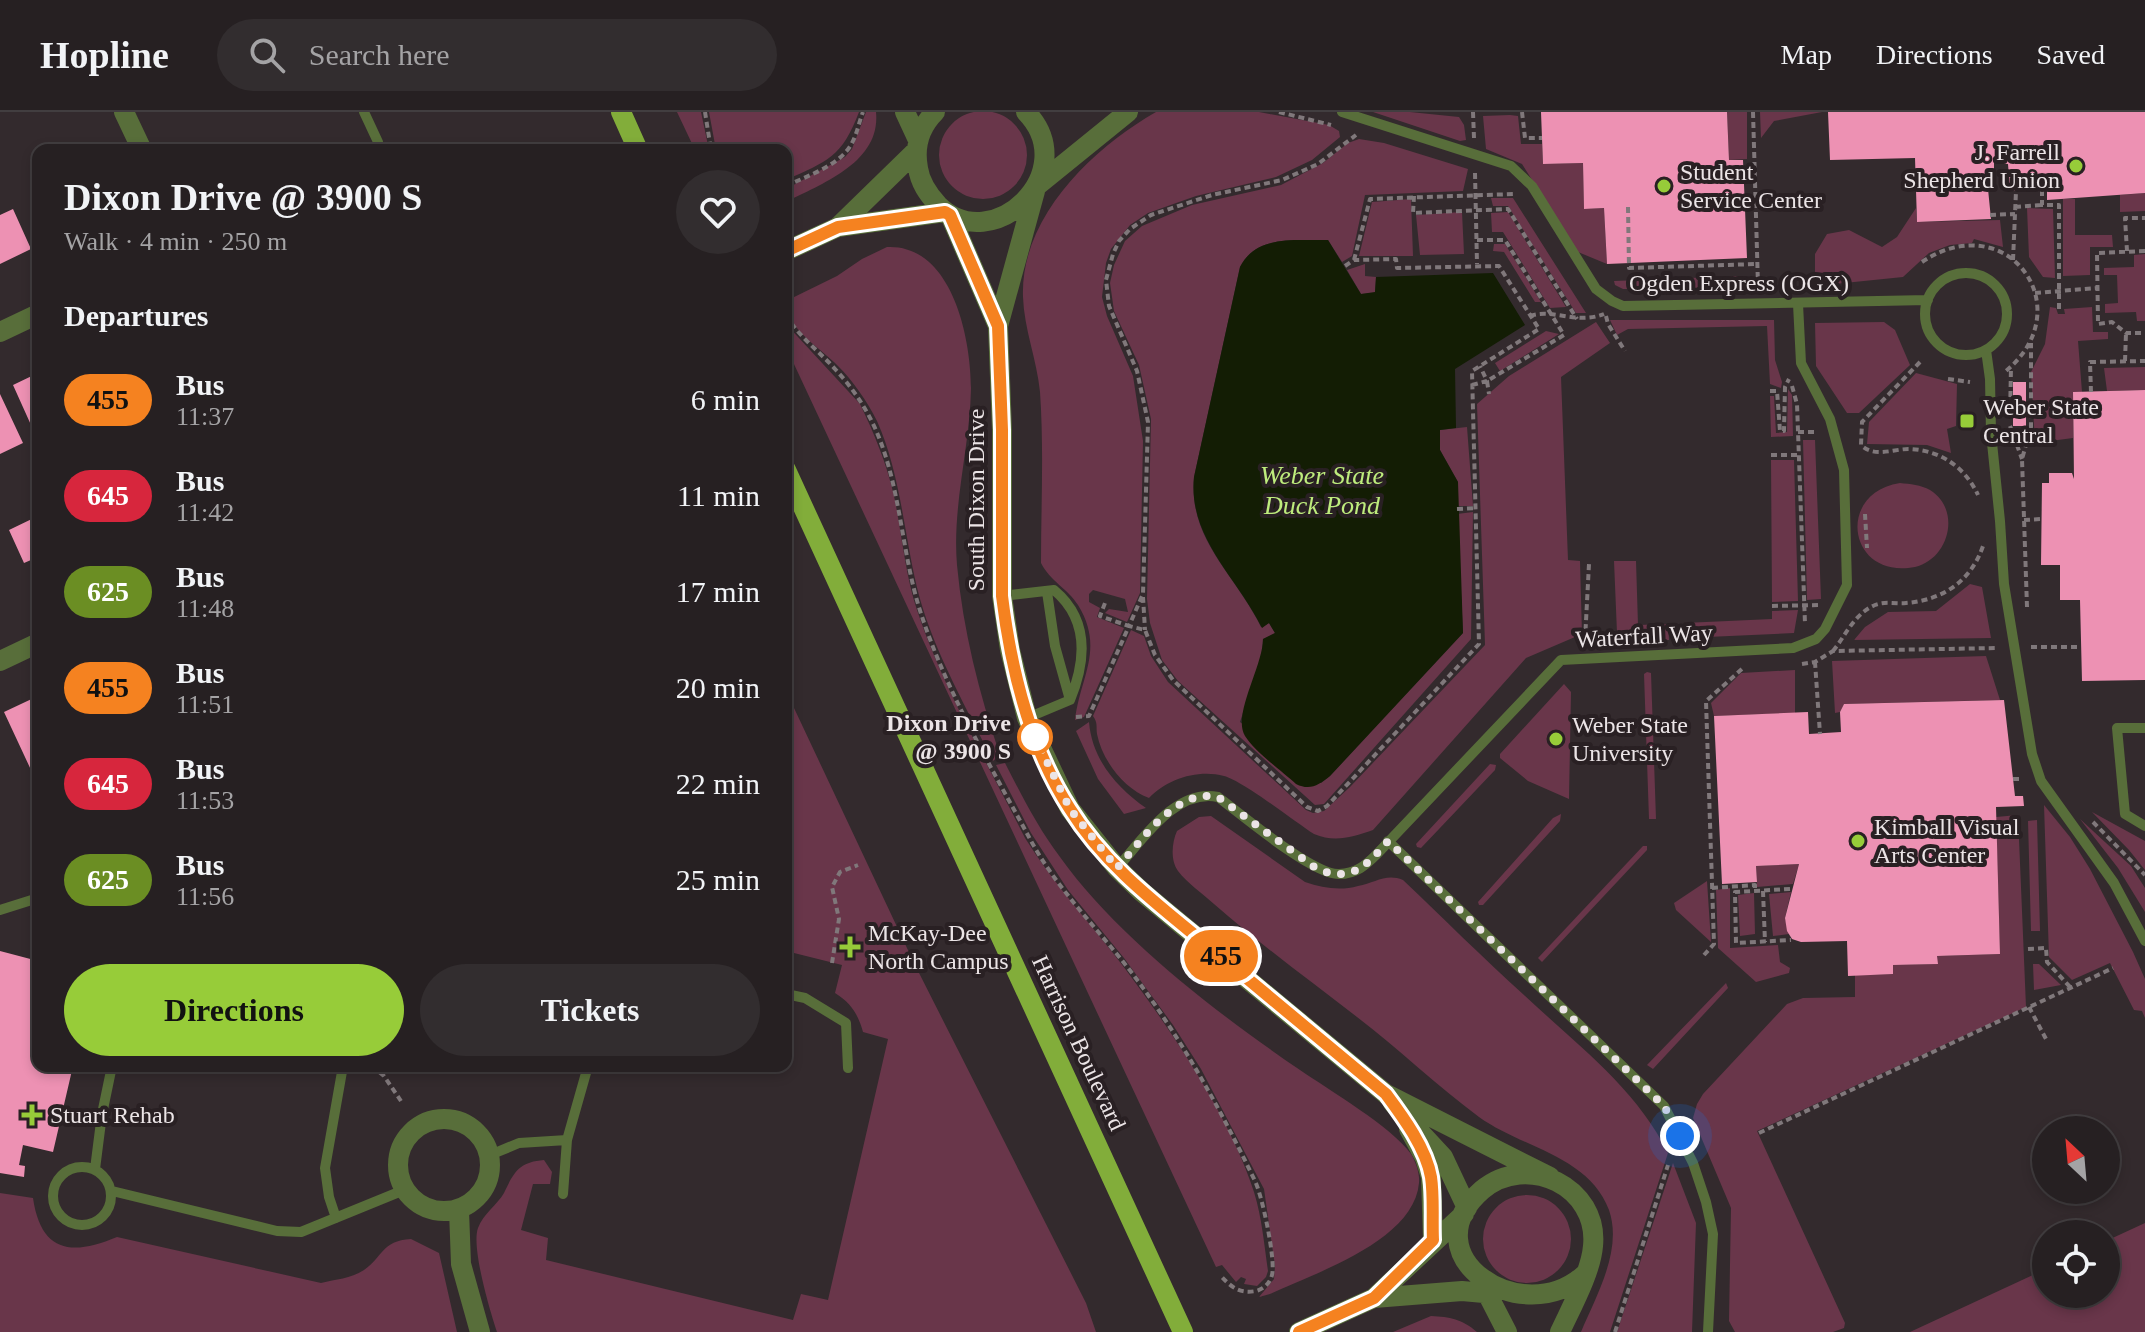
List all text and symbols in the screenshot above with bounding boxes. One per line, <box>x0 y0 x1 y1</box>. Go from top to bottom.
search box <box>217 19 777 91</box>
icon: search <box>245 33 289 77</box>
text: Hopline <box>40 34 169 76</box>
text: Search here <box>309 38 450 71</box>
text: Map <box>1781 39 1832 70</box>
text: Directions <box>1876 39 1993 70</box>
text: Saved <box>2037 39 2105 70</box>
place label: J. Farrell Shepherd Union <box>1903 139 2060 193</box>
marker: J. Farrell Shepherd Union <box>2067 157 2085 175</box>
place label: Student Service Center <box>1680 159 1822 213</box>
button: heart <box>676 170 760 254</box>
text: Dixon Drive @ 3900 S <box>64 176 422 218</box>
marker: Student Service Center <box>1655 177 1673 195</box>
text: Walk · 4 min · 250 m <box>64 227 287 256</box>
street label: Ogden Express (OGX) <box>1629 270 1849 296</box>
text: Departures <box>64 299 208 332</box>
text: Bus <box>176 368 224 401</box>
text: 6 min <box>691 383 760 416</box>
text: 455 <box>87 384 129 415</box>
place label: Weber State Central <box>1983 394 2099 448</box>
text: 11:37 <box>176 402 234 431</box>
street label: South Dixon Drive <box>963 409 989 591</box>
marker: Weber State Central <box>1958 412 1976 430</box>
water label: Weber State Duck Pond <box>1260 461 1384 520</box>
text: Bus <box>176 464 224 497</box>
text: 11 min <box>677 479 760 512</box>
text: 645 <box>87 480 129 511</box>
text: 11:42 <box>176 498 234 527</box>
text: Bus <box>176 560 224 593</box>
text: 17 min <box>676 575 760 608</box>
text: 625 <box>87 576 129 607</box>
text: 11:48 <box>176 594 234 623</box>
street label: Waterfall Way <box>1575 619 1713 653</box>
text: Bus <box>176 656 224 689</box>
text: 20 min <box>676 671 760 704</box>
text: 455 <box>87 672 129 703</box>
text: 11:51 <box>176 690 234 719</box>
place label: Dixon Drive @ 3900 S <box>886 710 1011 765</box>
place label: Weber State University <box>1572 712 1688 766</box>
marker: Dixon Drive @ 3900 S <box>1018 720 1052 754</box>
marker: Weber State University <box>1547 730 1565 748</box>
text: Bus <box>176 752 224 785</box>
text: 22 min <box>676 767 760 800</box>
text: 645 <box>87 768 129 799</box>
text: 11:53 <box>176 786 234 815</box>
place label: Kimball Visual Arts Center <box>1874 814 2020 868</box>
marker: Kimball Visual Arts Center <box>1849 832 1867 850</box>
text: Bus <box>176 848 224 881</box>
text: 25 min <box>676 863 760 896</box>
text: 625 <box>87 864 129 895</box>
text: 11:56 <box>176 882 234 911</box>
place label: McKay-Dee North Campus <box>868 920 1009 974</box>
line badge: 455 <box>1175 930 1267 982</box>
marker: McKay-Dee North Campus <box>839 936 861 958</box>
text: 455 <box>1200 940 1242 971</box>
street label: Harrison Boulevard <box>1027 951 1131 1135</box>
button: Directions <box>64 964 404 1056</box>
button: Tickets <box>420 964 760 1056</box>
place label: Stuart Rehab <box>50 1102 175 1128</box>
marker: Stuart Rehab <box>21 1104 43 1126</box>
your location <box>1660 1116 1700 1156</box>
north arrow <box>2032 1116 2120 1204</box>
map controls <box>2032 1116 2120 1308</box>
button: locate <box>2032 1220 2120 1308</box>

